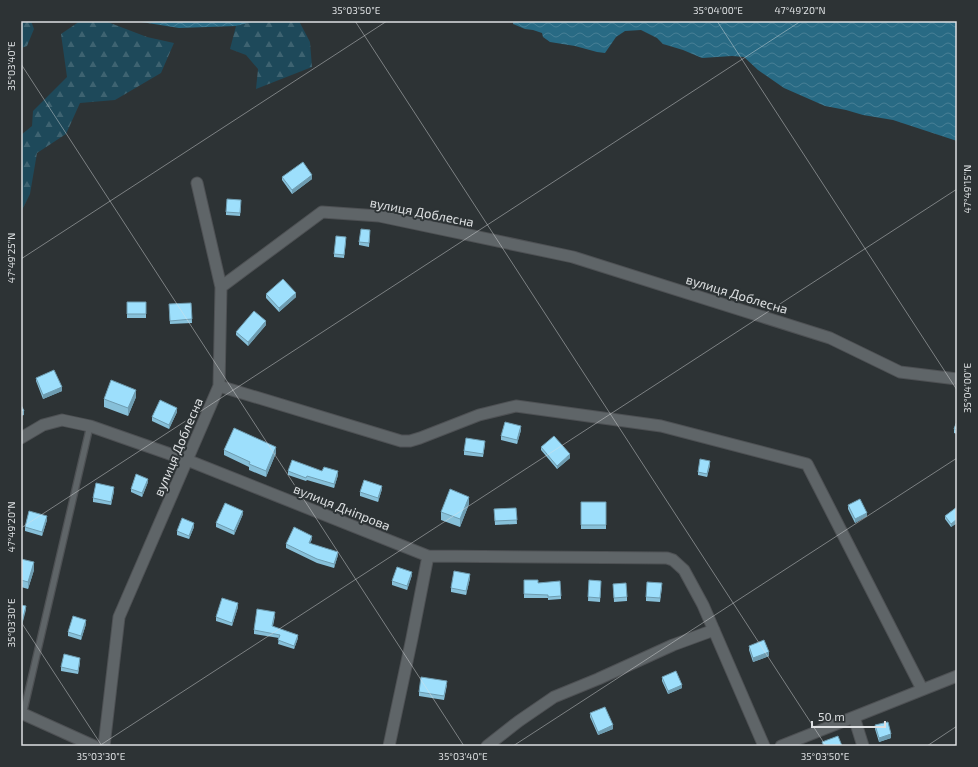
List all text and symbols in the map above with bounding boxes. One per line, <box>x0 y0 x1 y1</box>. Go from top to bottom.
text: 35°03'50"E <box>332 4 381 16</box>
text: 35°04'00"E <box>693 4 743 16</box>
text: 47°49'20"N <box>774 4 826 16</box>
text: 35°03'40"E <box>5 41 17 91</box>
text: 47°49'15"N <box>961 165 973 213</box>
street label: вулиця Доблесна <box>369 194 475 230</box>
text: 47°49'25"N <box>5 233 17 283</box>
street label: вулиця Доблесна <box>684 271 790 317</box>
text: 35°04'00"E <box>961 363 973 413</box>
street label: вулиця Доблесна <box>150 395 206 499</box>
street label: вулиця Дніпрова <box>291 480 393 534</box>
text: 47°49'20"N <box>5 501 17 553</box>
text: 35°03'30"E <box>5 598 17 647</box>
scale bar <box>812 703 885 729</box>
text: 50 m <box>818 709 845 723</box>
text: 35°03'30"E <box>77 750 126 762</box>
text: 35°03'40"E <box>438 750 488 762</box>
text: 35°03'50"E <box>801 750 850 762</box>

